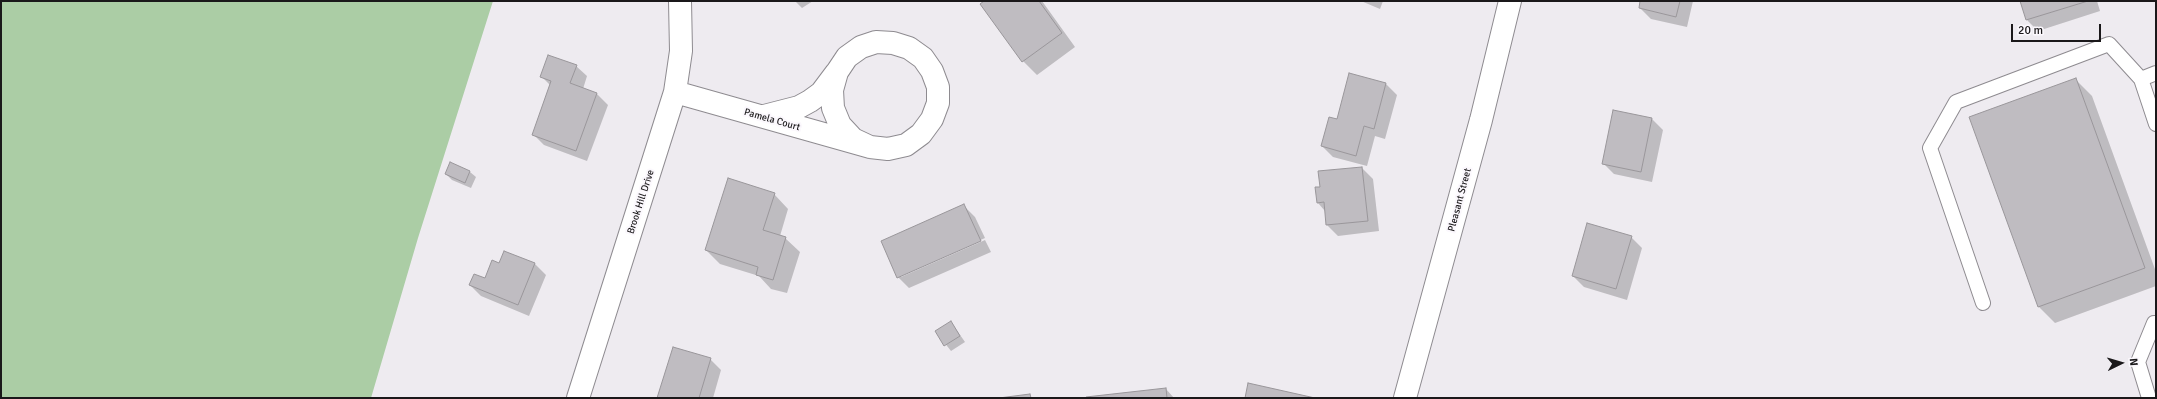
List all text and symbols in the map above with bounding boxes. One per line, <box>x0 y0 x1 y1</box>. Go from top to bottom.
scale bar <box>2013 16 2103 42</box>
text: 20 m <box>2018 23 2043 38</box>
street label: Pamela Court <box>743 106 801 134</box>
street label: Pleasant Street <box>1446 167 1474 233</box>
street label: Brook Hill Drive <box>625 168 657 236</box>
north arrow <box>2101 343 2141 383</box>
text: N <box>2127 358 2140 366</box>

